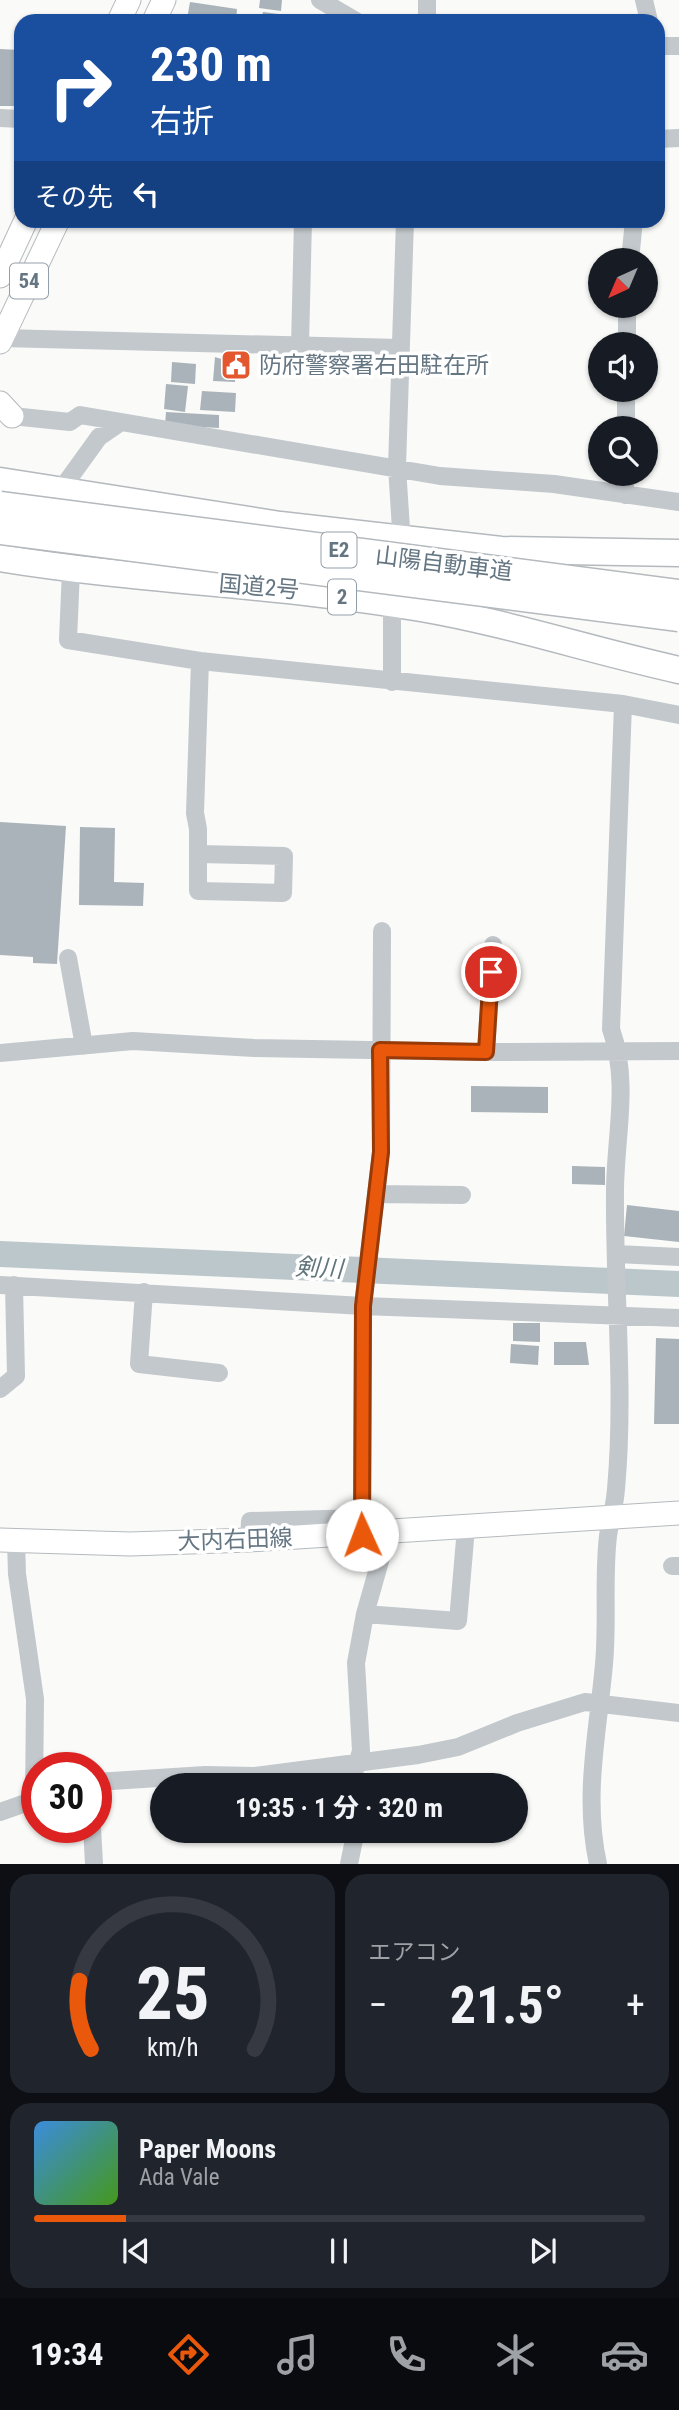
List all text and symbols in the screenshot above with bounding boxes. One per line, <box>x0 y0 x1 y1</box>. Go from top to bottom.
text: 230 m <box>150 36 272 93</box>
icon: right <box>35 42 126 133</box>
text: 右折 <box>150 102 214 140</box>
icon: left <box>127 175 165 213</box>
text: その先 <box>35 182 113 212</box>
north arrow <box>588 248 658 318</box>
map controls <box>588 248 658 486</box>
road number: 54 <box>10 264 48 298</box>
button: sound <box>588 332 658 402</box>
public building icon: 防府警察署右田駐在所 <box>219 348 253 382</box>
place label: 防府警察署右田駐在所 <box>259 352 489 379</box>
button: search <box>588 416 658 486</box>
road number: E2 <box>322 532 356 568</box>
street label: 山陽自動車道 <box>374 542 514 586</box>
street label: 国道2号 <box>218 570 300 604</box>
road number: 2 <box>328 580 356 614</box>
pin <box>461 942 521 1002</box>
icon: arrive <box>472 953 510 991</box>
water label: 剣川 <box>294 1253 347 1283</box>
position arrow <box>325 1498 399 1572</box>
street label: 大内右田線 <box>177 1525 293 1555</box>
speed limit sign: 30 <box>21 1752 112 1843</box>
text: 19:35 · 1 分 · 320 m <box>235 1793 443 1823</box>
text: エアコン <box>369 1939 461 1966</box>
text: 25 <box>135 1952 209 2038</box>
text: 21.5° <box>450 1975 564 2036</box>
text: − <box>369 1983 388 2027</box>
text: + <box>626 1983 645 2027</box>
text: km/h <box>147 2033 198 2062</box>
text: Paper Moons <box>139 2134 276 2164</box>
text: Ada Vale <box>139 2164 219 2191</box>
icon: previous <box>117 2232 155 2270</box>
icon: pause <box>320 2232 358 2270</box>
icon: next <box>524 2232 562 2270</box>
icon: directions <box>164 2330 213 2379</box>
icon: music <box>273 2330 322 2379</box>
icon: phone <box>382 2330 431 2379</box>
icon: climate <box>491 2330 540 2379</box>
icon: car <box>600 2330 649 2379</box>
text: 19:34 <box>30 2335 103 2373</box>

